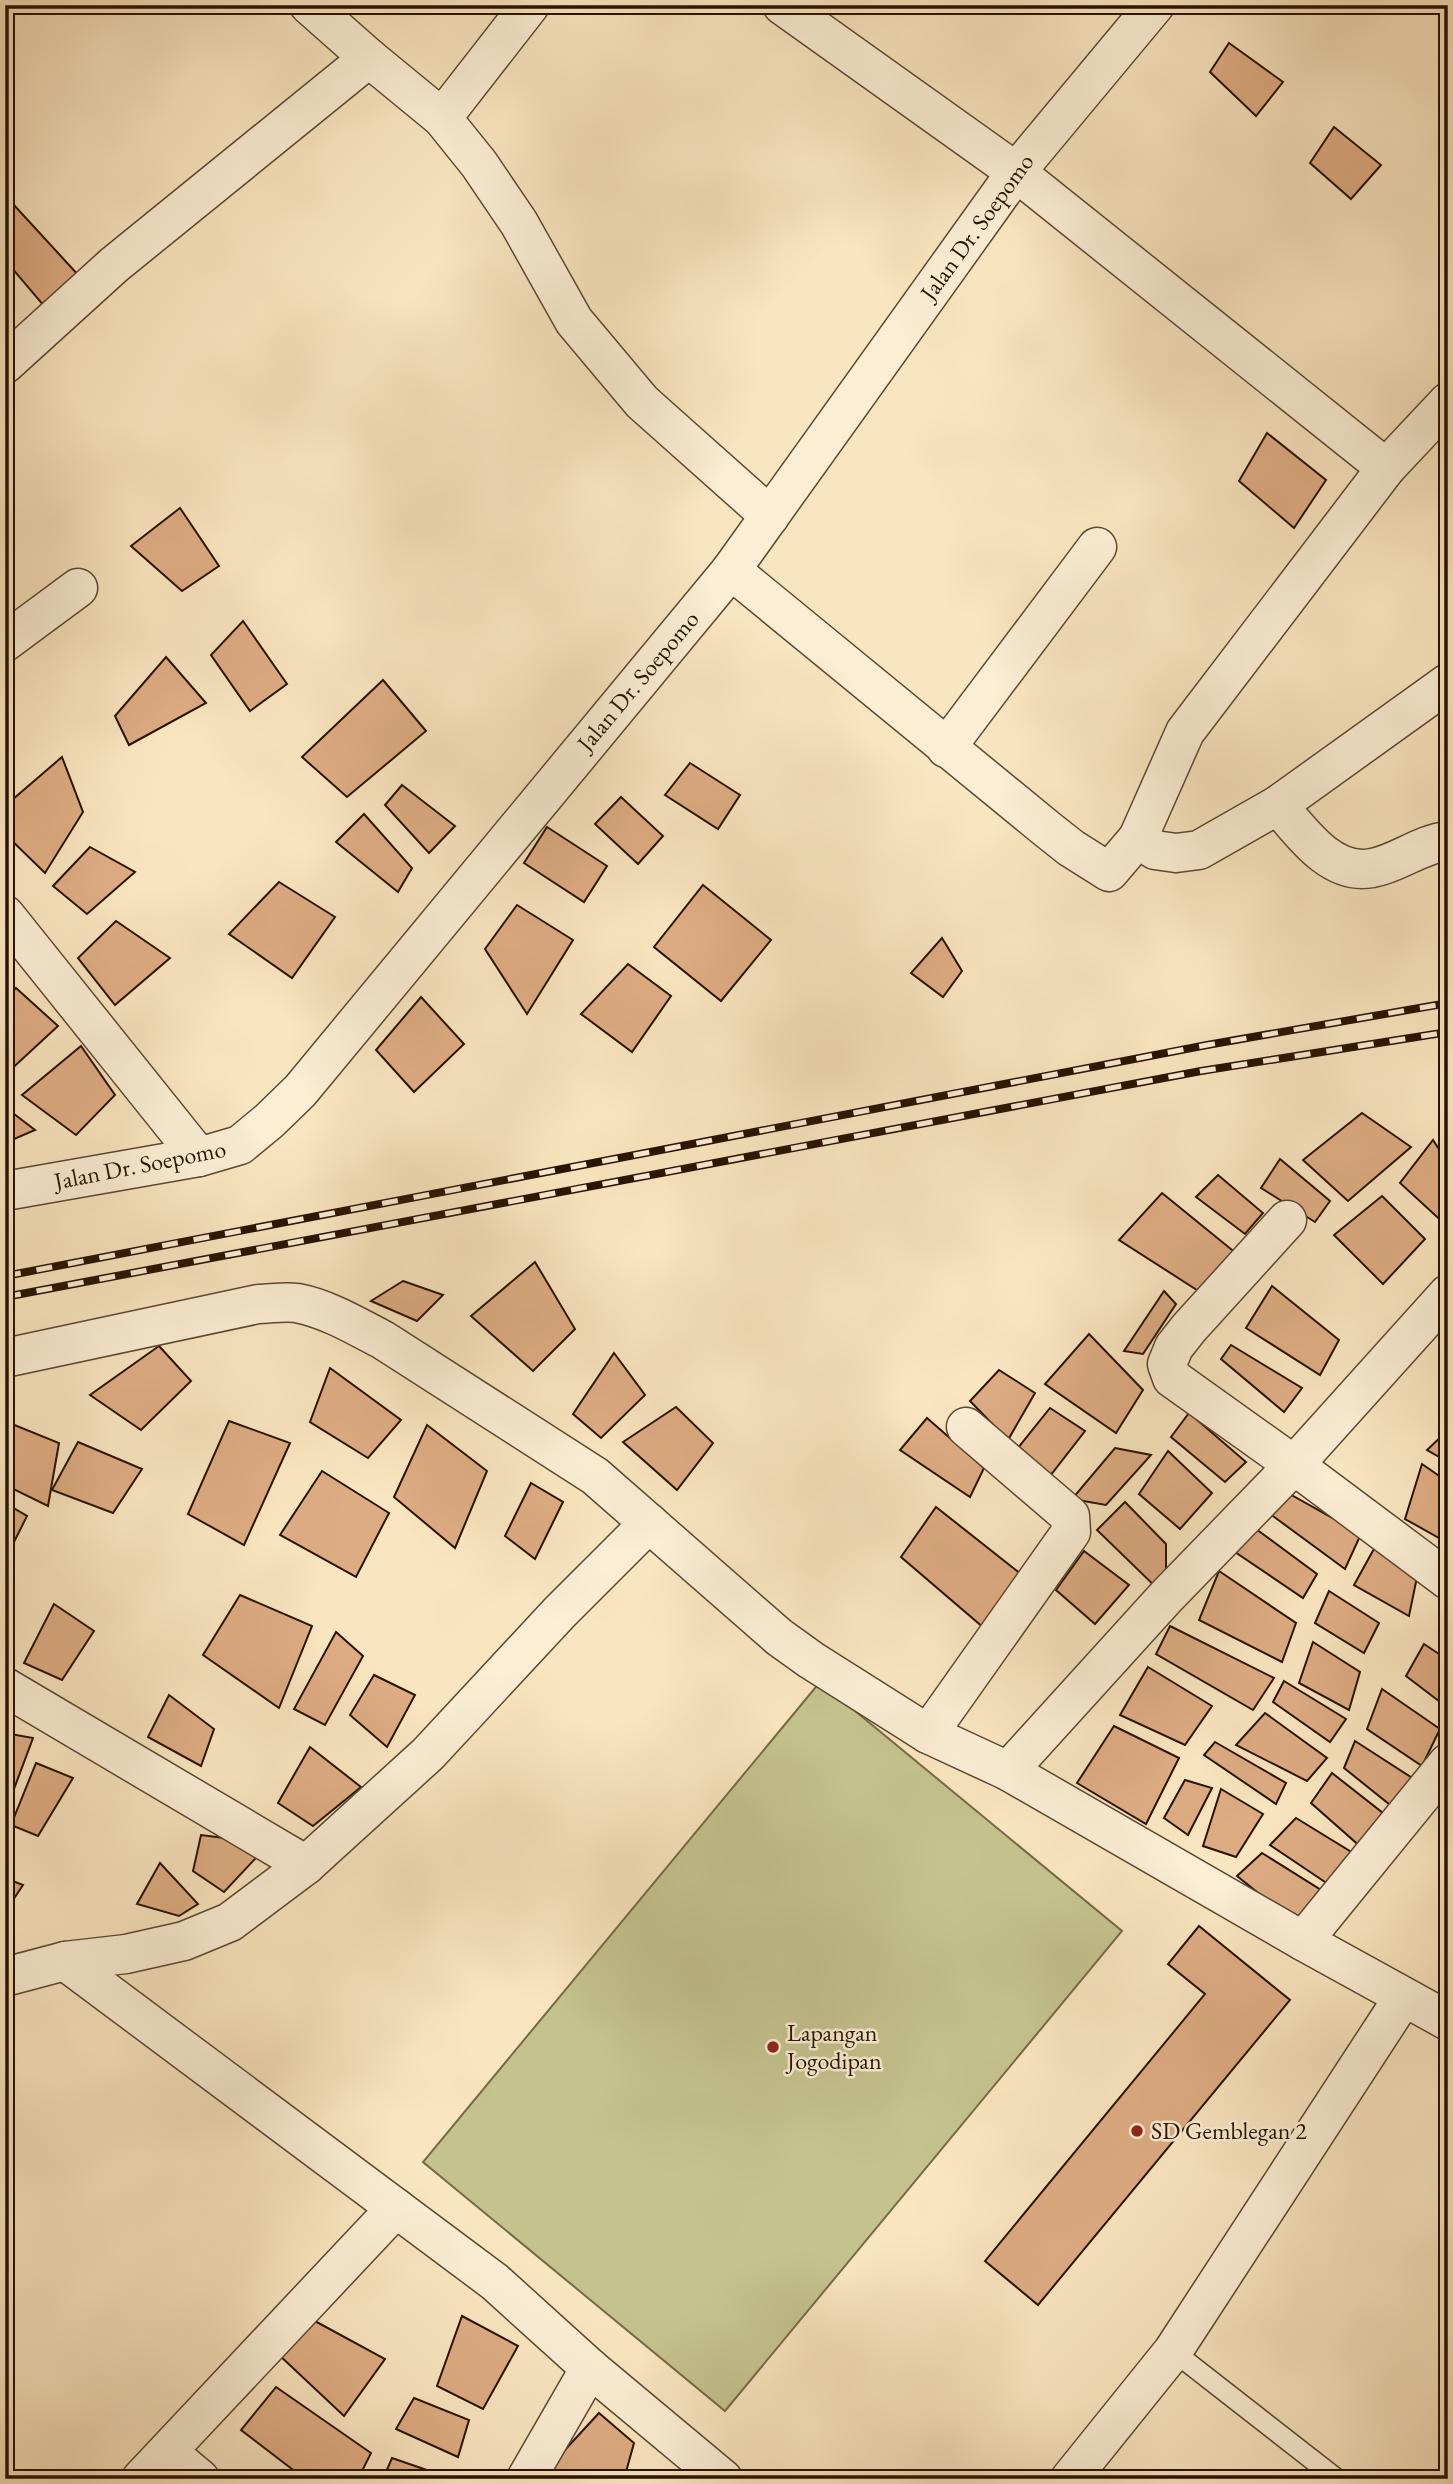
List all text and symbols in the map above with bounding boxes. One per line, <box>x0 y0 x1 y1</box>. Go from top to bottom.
street label: Jalan Dr. Soepomo <box>912 147 1040 308</box>
street label: Jalan Dr. Soepomo <box>568 604 706 759</box>
street label: Jalan Dr. Soepomo <box>49 1133 229 1197</box>
place label: Lapangan Jogodipan <box>785 2017 882 2076</box>
marker: Lapangan Jogodipan <box>765 2039 781 2055</box>
place label: SD Gemblegan 2 <box>1151 2115 1307 2146</box>
marker: SD Gemblegan 2 <box>1129 2123 1145 2139</box>

